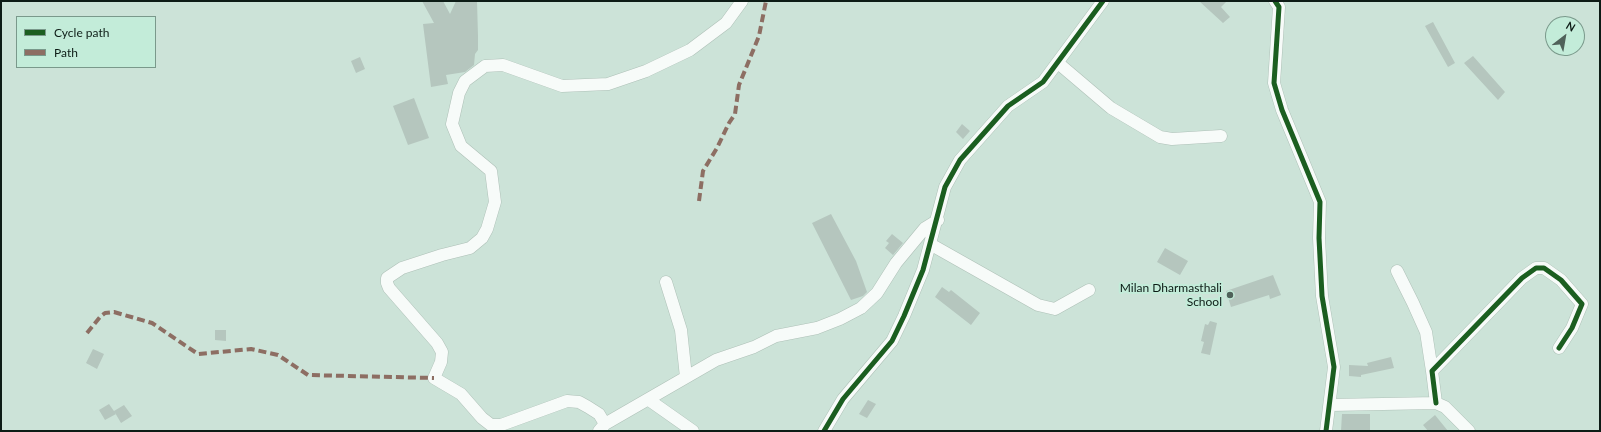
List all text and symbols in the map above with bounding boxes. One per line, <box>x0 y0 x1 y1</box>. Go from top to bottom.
legend <box>16 16 156 68</box>
north arrow <box>1545 16 1585 56</box>
text: N <box>1564 18 1578 34</box>
text: Cycle path <box>54 25 109 40</box>
text: Path <box>54 45 78 60</box>
place label: Milan Dharmasthali School <box>1120 281 1222 309</box>
marker: Milan Dharmasthali School <box>1225 290 1235 300</box>

